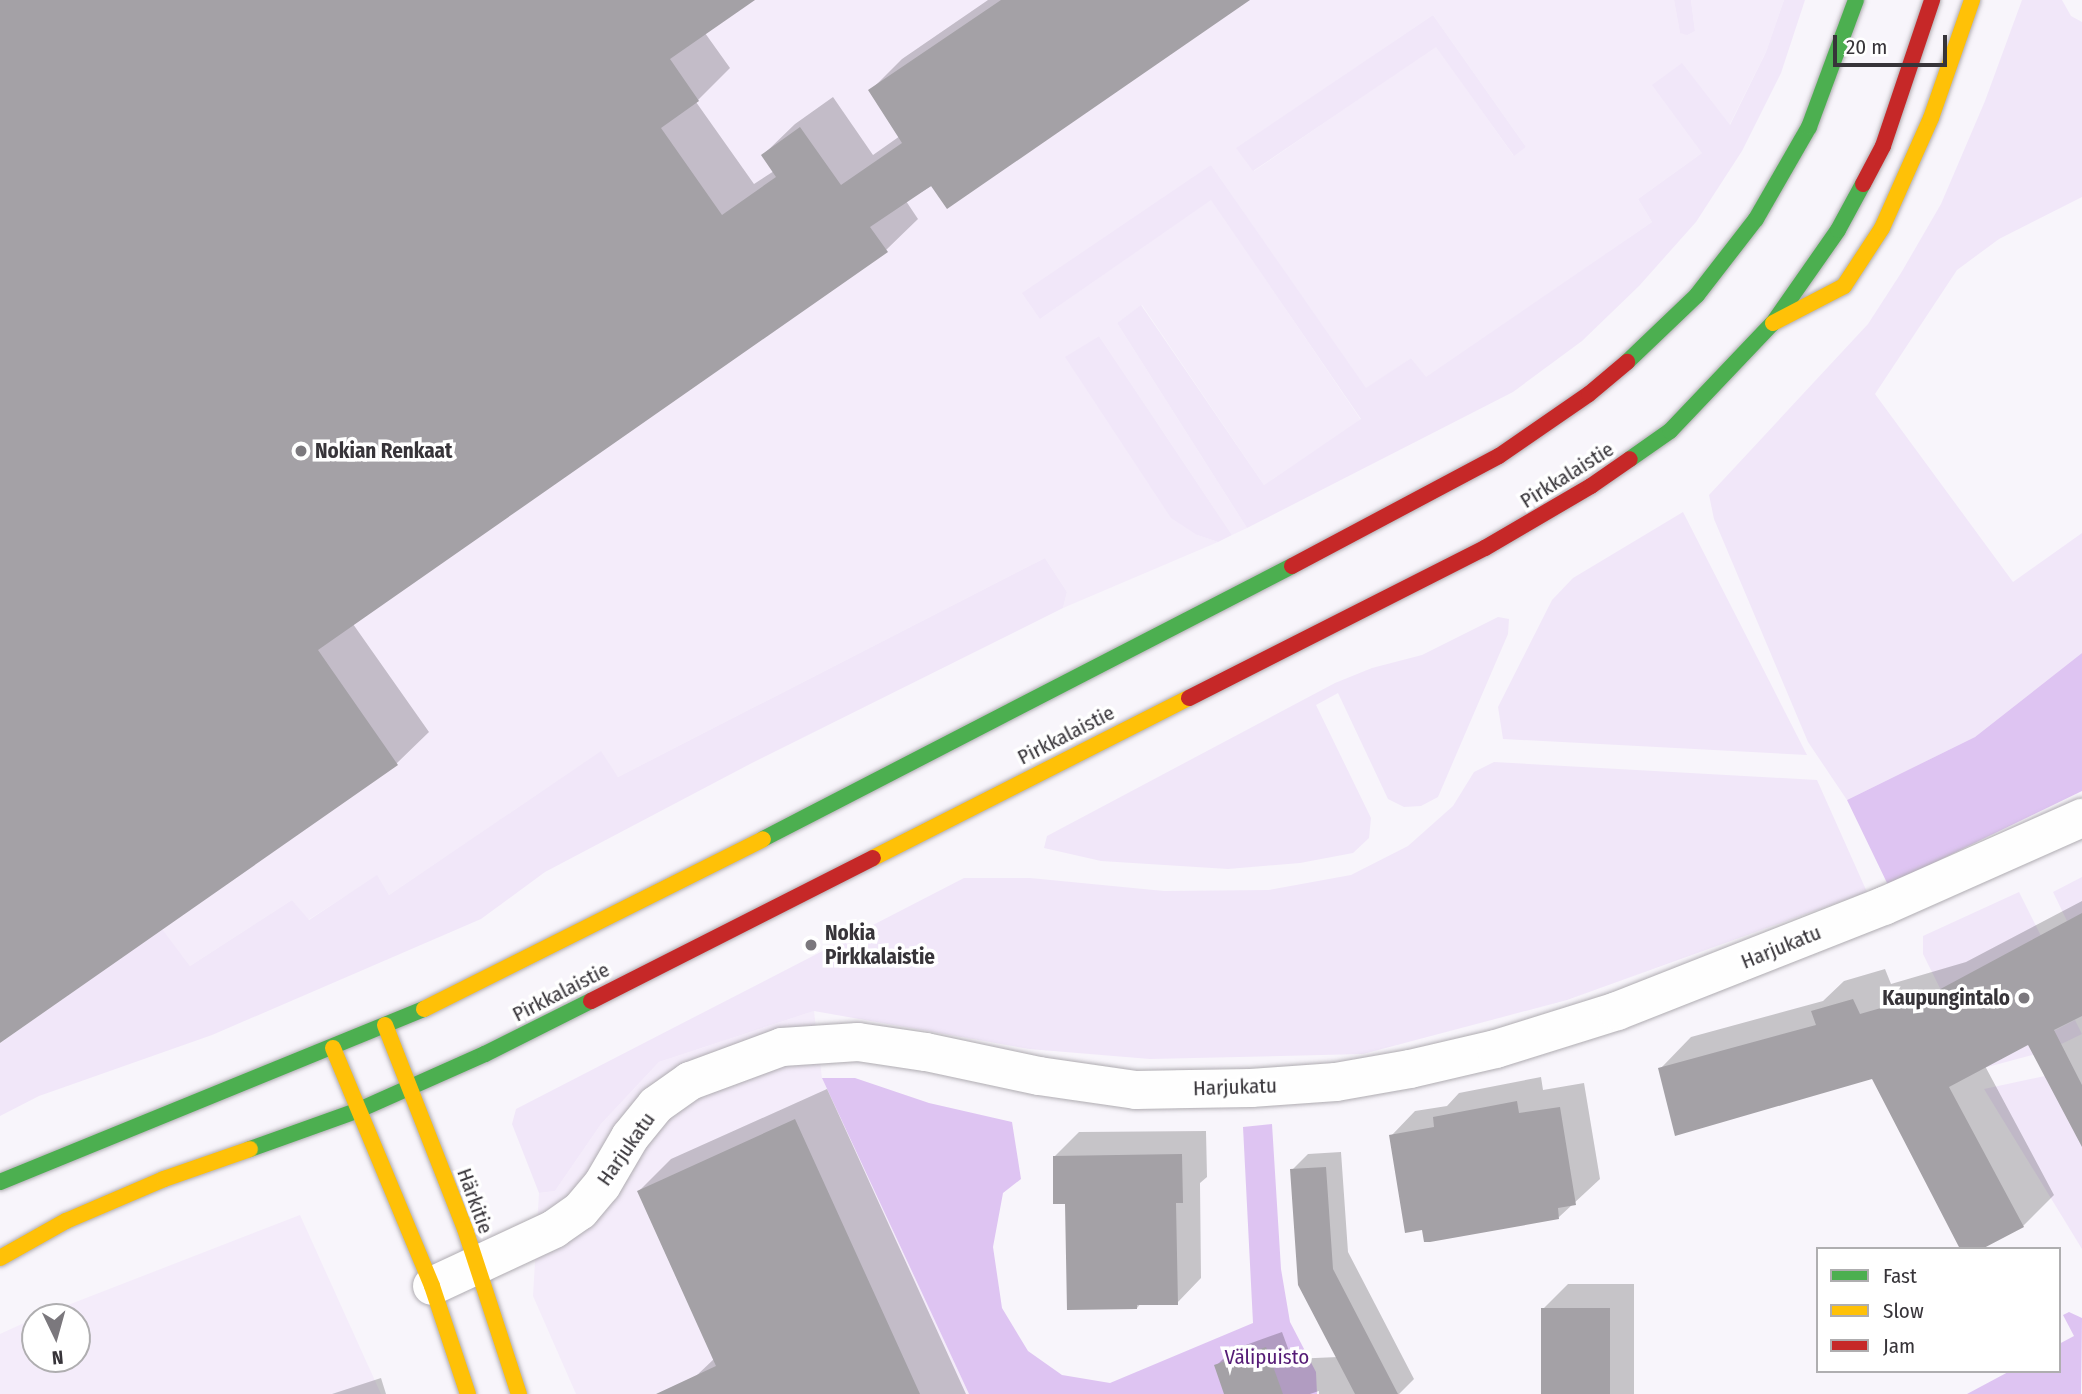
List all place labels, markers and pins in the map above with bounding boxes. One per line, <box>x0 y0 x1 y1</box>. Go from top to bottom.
place label: Nokian Renkaat <box>315 438 452 464</box>
marker: Nokian Renkaat <box>293 443 309 459</box>
place label: Nokia Pirkkalaistie <box>825 920 935 970</box>
marker: Nokia Pirkkalaistie <box>803 937 819 953</box>
place label: Kaupungintalo <box>1882 985 2010 1011</box>
marker: Kaupungintalo <box>2016 990 2032 1006</box>

